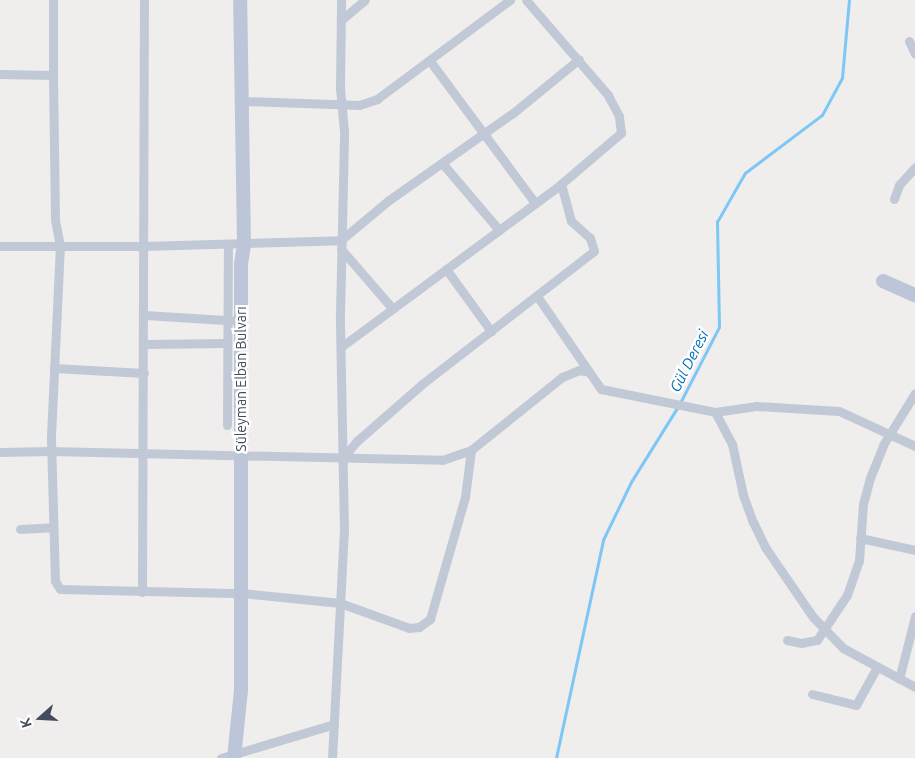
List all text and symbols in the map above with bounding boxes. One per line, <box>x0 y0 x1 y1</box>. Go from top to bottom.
street label: Süleyman Elban Bulvarı <box>233 306 249 452</box>
water label: Gül Deresi <box>666 327 712 395</box>
north arrow <box>15 693 65 743</box>
text: K <box>17 716 35 730</box>

